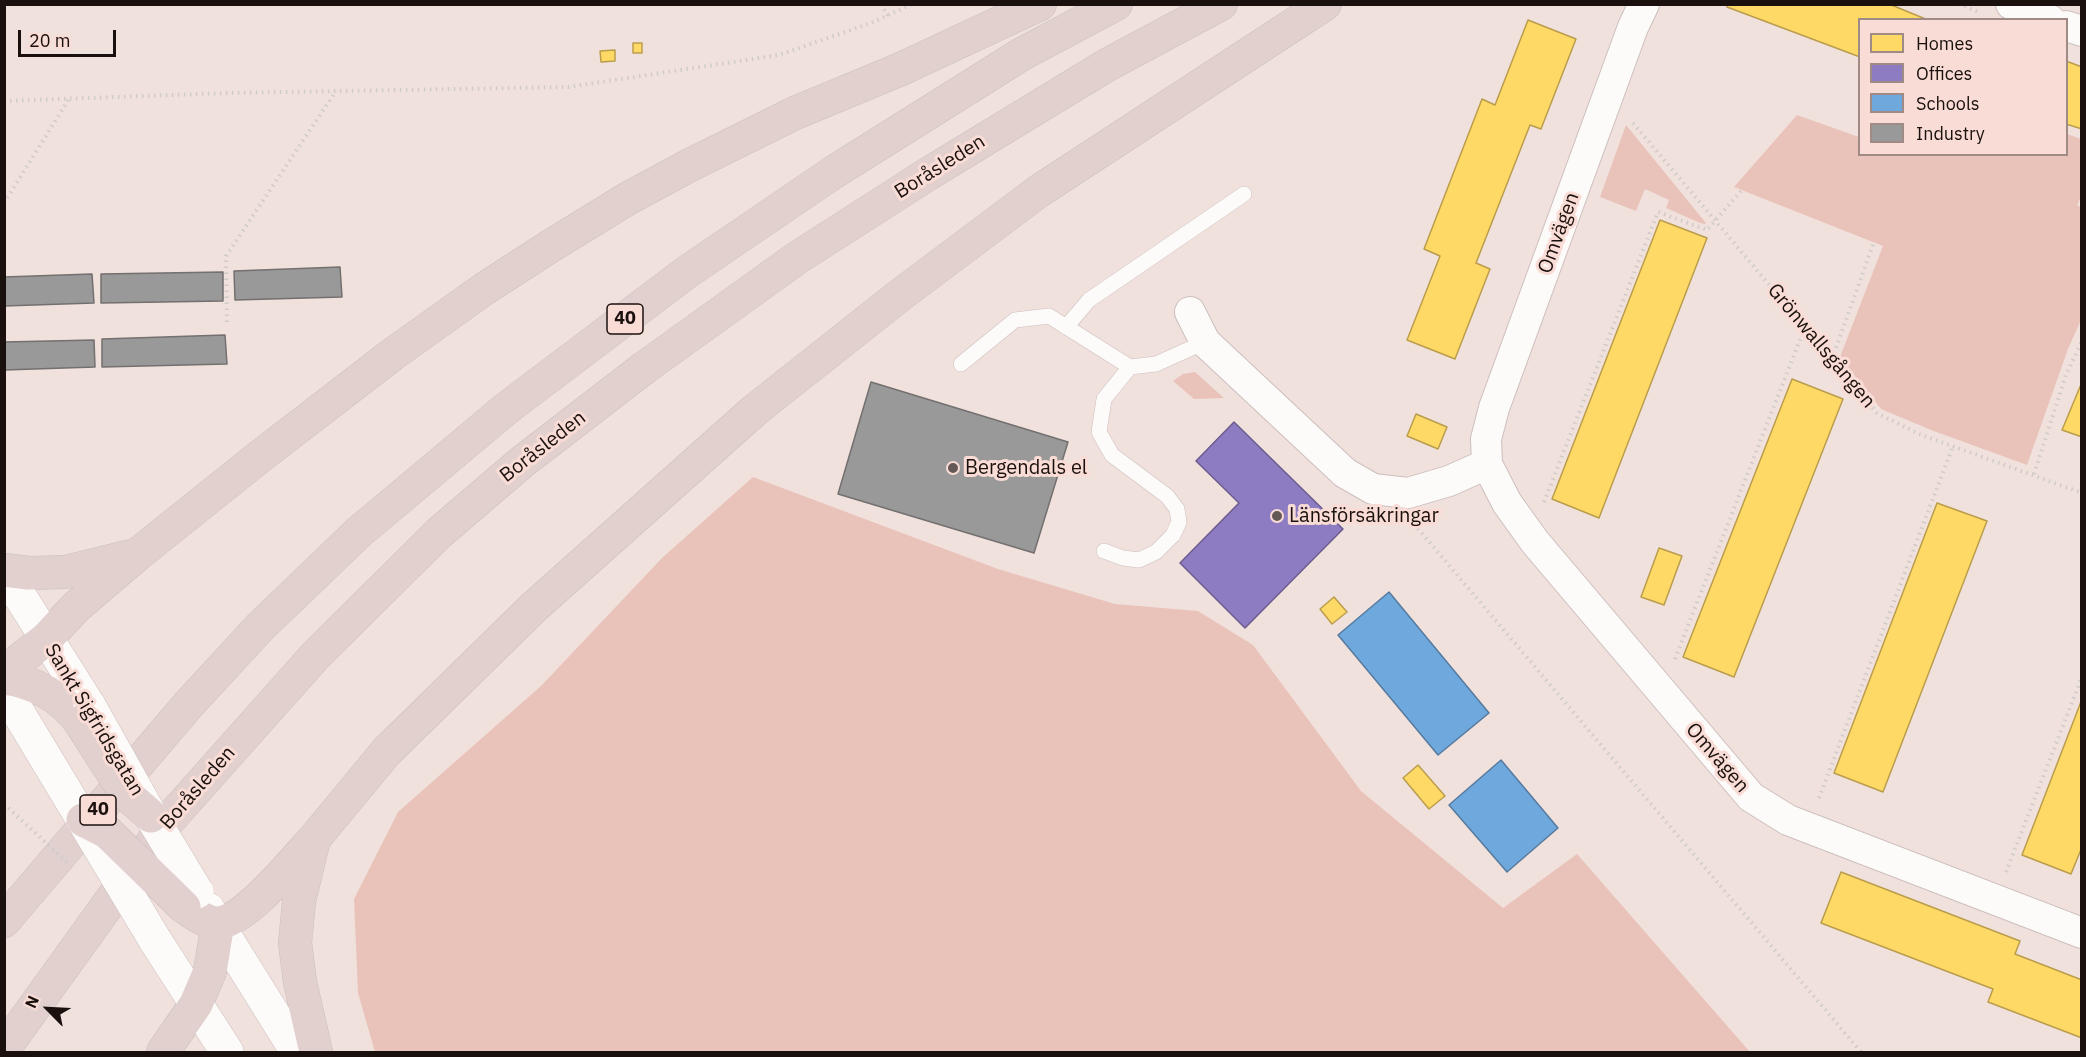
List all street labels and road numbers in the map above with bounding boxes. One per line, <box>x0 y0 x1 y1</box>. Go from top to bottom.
street label: Boråsleden <box>890 130 990 204</box>
street label: Omvägen <box>1533 189 1585 277</box>
street label: Grönwallsgången <box>1762 279 1880 413</box>
road number: 40 <box>607 304 643 334</box>
street label: Boråsleden <box>495 406 591 488</box>
street label: Sankt Sigfridsgatan <box>39 640 149 800</box>
street label: Omvägen <box>1680 718 1754 798</box>
street label: Boråsleden <box>155 742 241 834</box>
road number: 40 <box>80 795 116 825</box>

